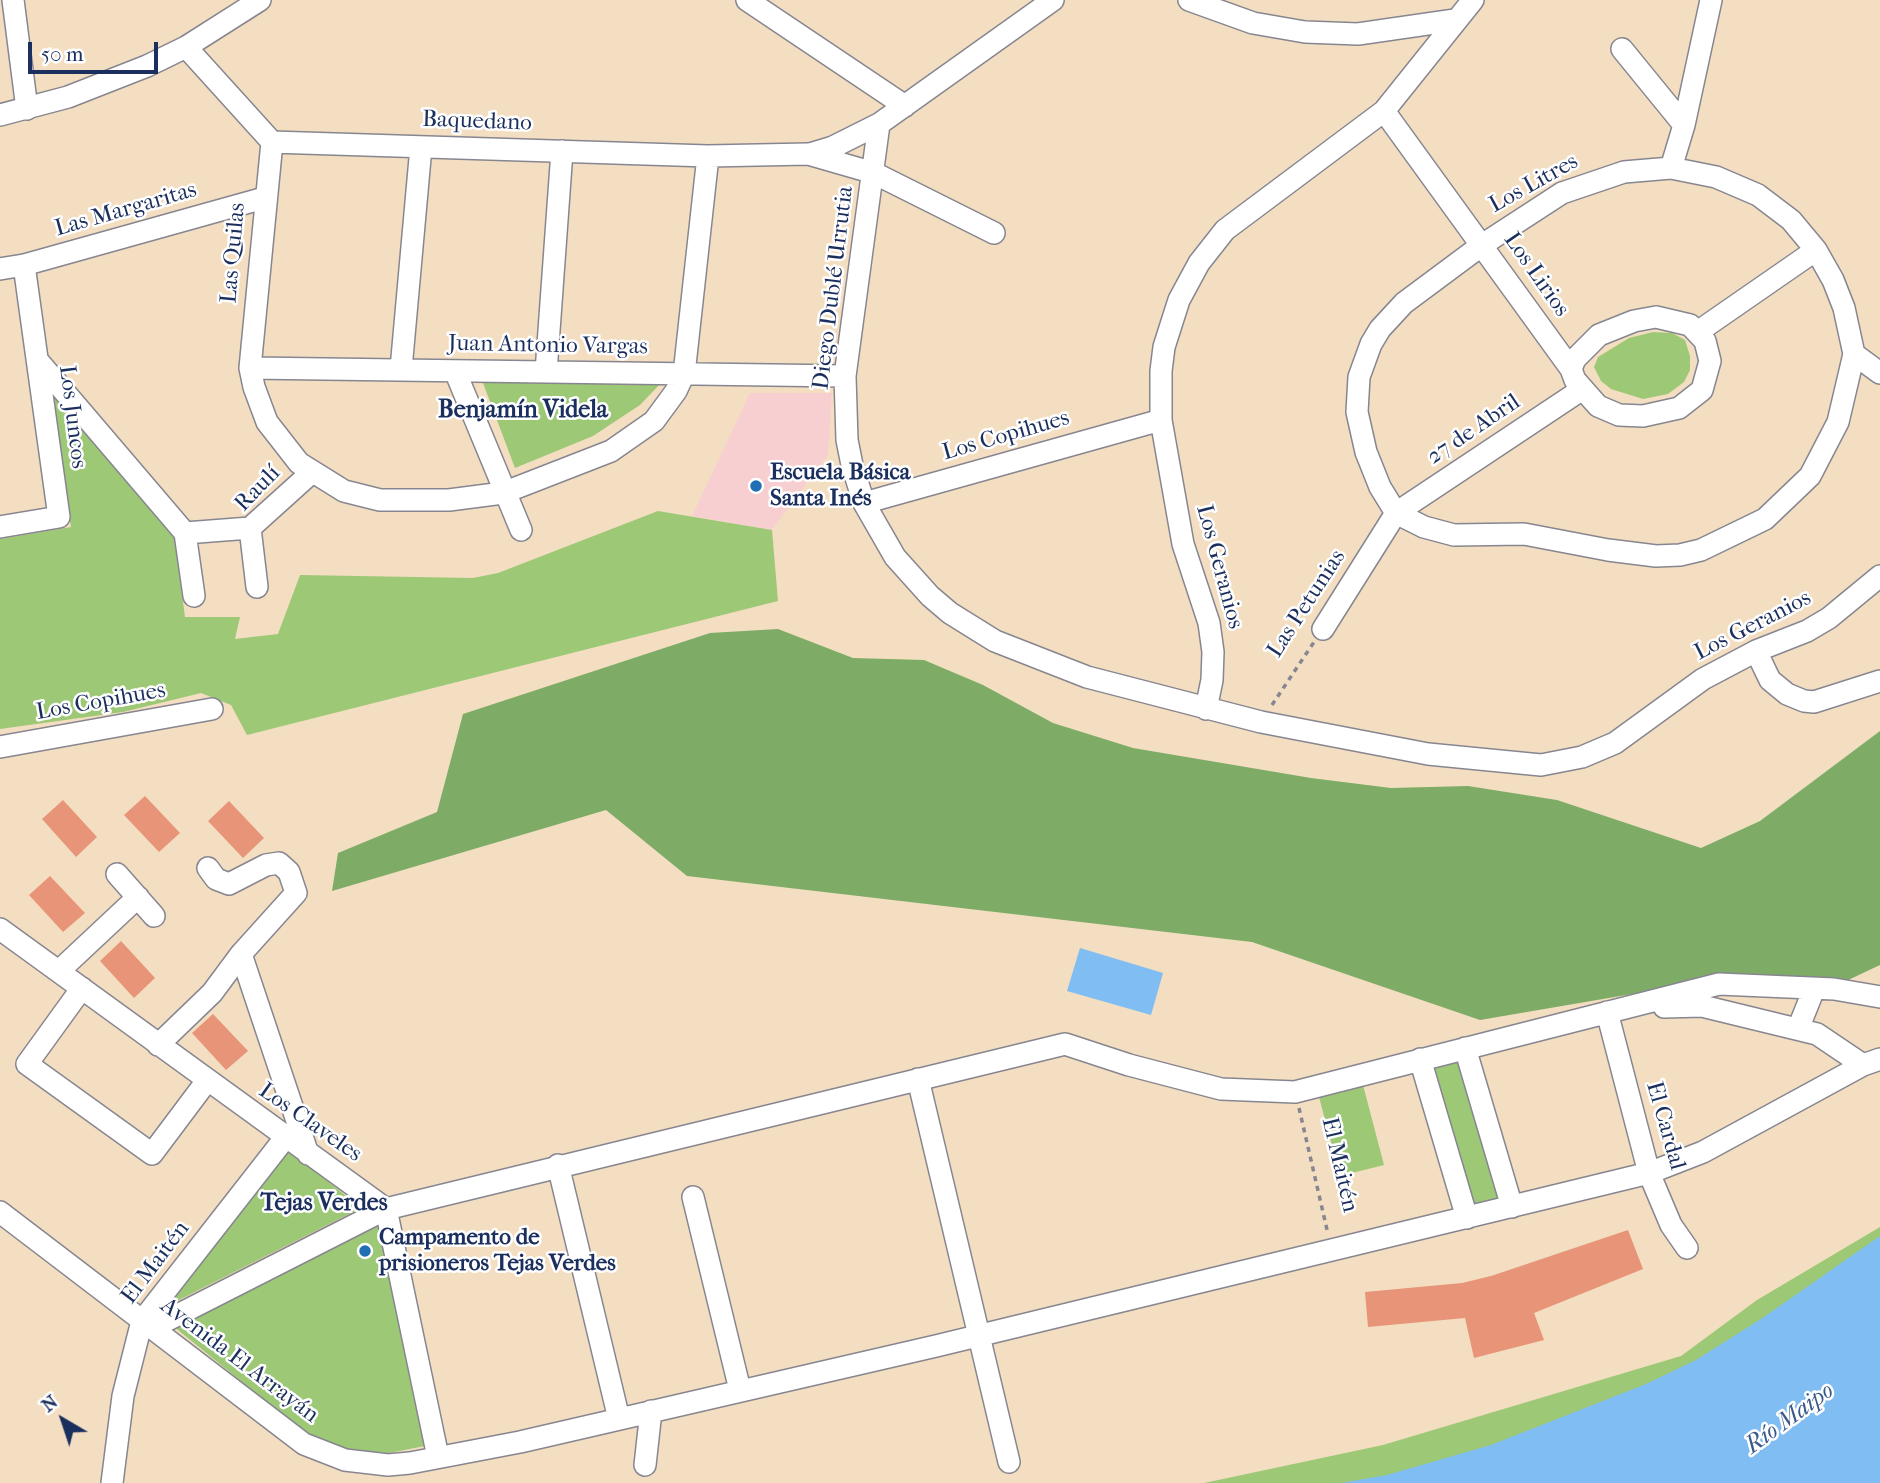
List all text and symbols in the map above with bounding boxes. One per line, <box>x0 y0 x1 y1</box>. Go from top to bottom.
scale bar <box>32 28 161 72</box>
text: 50 m <box>41 42 84 66</box>
street label: Baquedano <box>422 106 532 138</box>
street label: Los Litres <box>1485 148 1583 220</box>
street label: Las Margaritas <box>52 177 200 243</box>
street label: Diego Dublé Urrutia <box>808 184 860 392</box>
street label: Las Quilas <box>216 201 252 305</box>
street label: Los Lirios <box>1497 228 1575 322</box>
street label: Juan Antonio Vargas <box>448 330 648 362</box>
street label: Los Juncos <box>52 364 92 470</box>
street label: 27 de Abril <box>1422 389 1526 471</box>
district label: Benjamín Videla <box>438 397 608 425</box>
street label: Los Copihues <box>939 405 1073 467</box>
place label: Escuela Básica Santa Inés <box>770 459 910 513</box>
street label: Raulí <box>229 460 287 518</box>
marker: Escuela Básica Santa Inés <box>748 478 764 494</box>
street label: Los Geranios <box>1189 502 1249 632</box>
street label: Las Petunias <box>1262 545 1352 663</box>
street label: Los Geranios <box>1690 585 1816 667</box>
street label: Los Copihues <box>34 677 168 727</box>
street label: Los Claveles <box>253 1077 367 1169</box>
street label: El Cardal <box>1639 1079 1691 1173</box>
street label: El Maitén <box>1315 1115 1363 1215</box>
district label: Tejas Verdes <box>260 1190 388 1218</box>
street label: El Maitén <box>116 1216 196 1310</box>
place label: Campamento de prisioneros Tejas Verdes <box>379 1224 616 1278</box>
marker: Campamento de prisioneros Tejas Verdes <box>357 1243 373 1259</box>
street label: Avenida El Arrayán <box>154 1293 324 1429</box>
water label: Río Maipo <box>1740 1377 1840 1461</box>
north arrow <box>28 1385 98 1455</box>
text: N <box>37 1391 62 1417</box>

